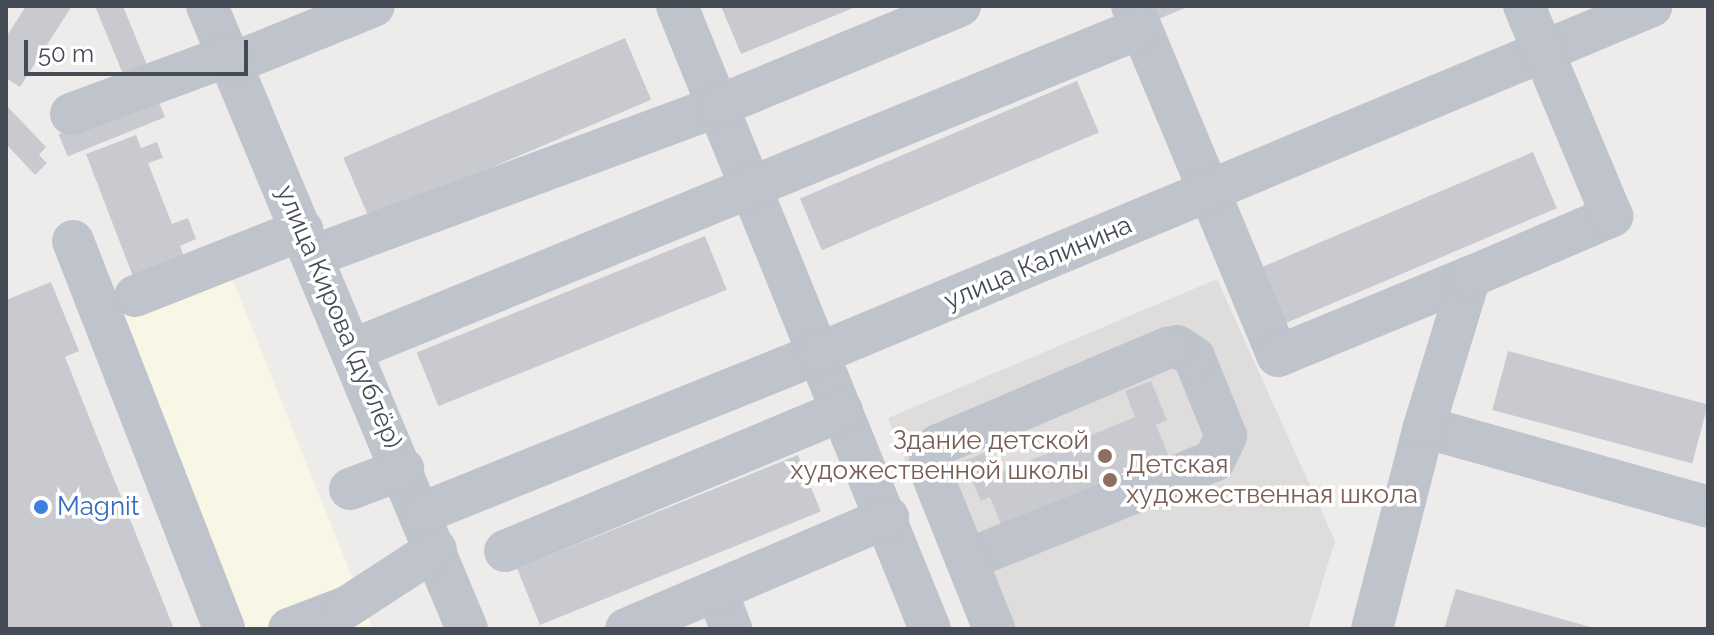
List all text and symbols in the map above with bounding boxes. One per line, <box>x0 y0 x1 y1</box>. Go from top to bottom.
scale bar <box>28 24 252 74</box>
text: 50 m <box>38 39 94 68</box>
street label: улица Кирова (дублёр) <box>269 181 409 453</box>
street label: улица Калинина <box>939 209 1137 317</box>
place label: Здание детской художественной школы <box>790 425 1089 486</box>
marker: Здание детской художественной школы <box>1096 447 1114 465</box>
place label: Детская художественная школа <box>1126 449 1418 510</box>
marker: Детская художественная школа <box>1101 471 1119 489</box>
place label: Magnit <box>57 491 139 523</box>
marker: Magnit <box>32 498 50 516</box>

